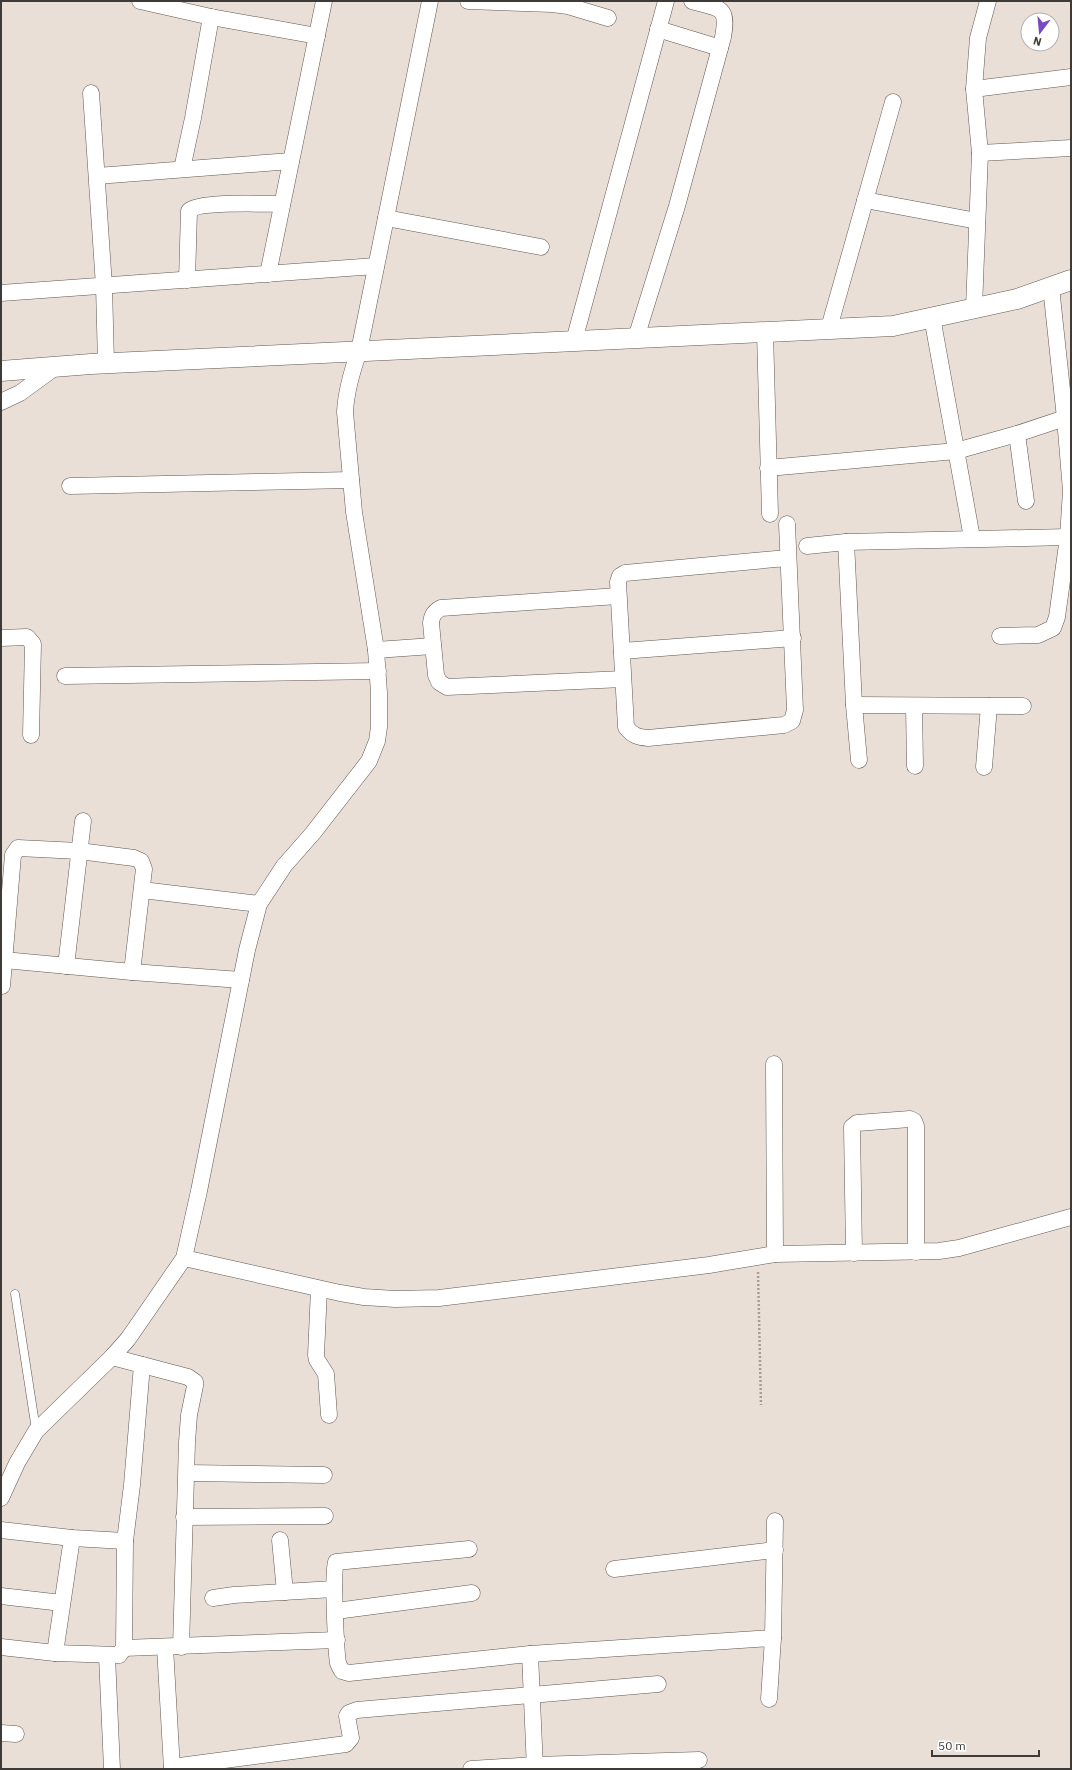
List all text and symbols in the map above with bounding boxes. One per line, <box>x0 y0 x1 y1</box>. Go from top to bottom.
north arrow <box>1020 12 1060 52</box>
text: N <box>1031 34 1043 49</box>
scale bar <box>932 1732 1039 1758</box>
text: 50 m <box>938 1738 966 1753</box>

